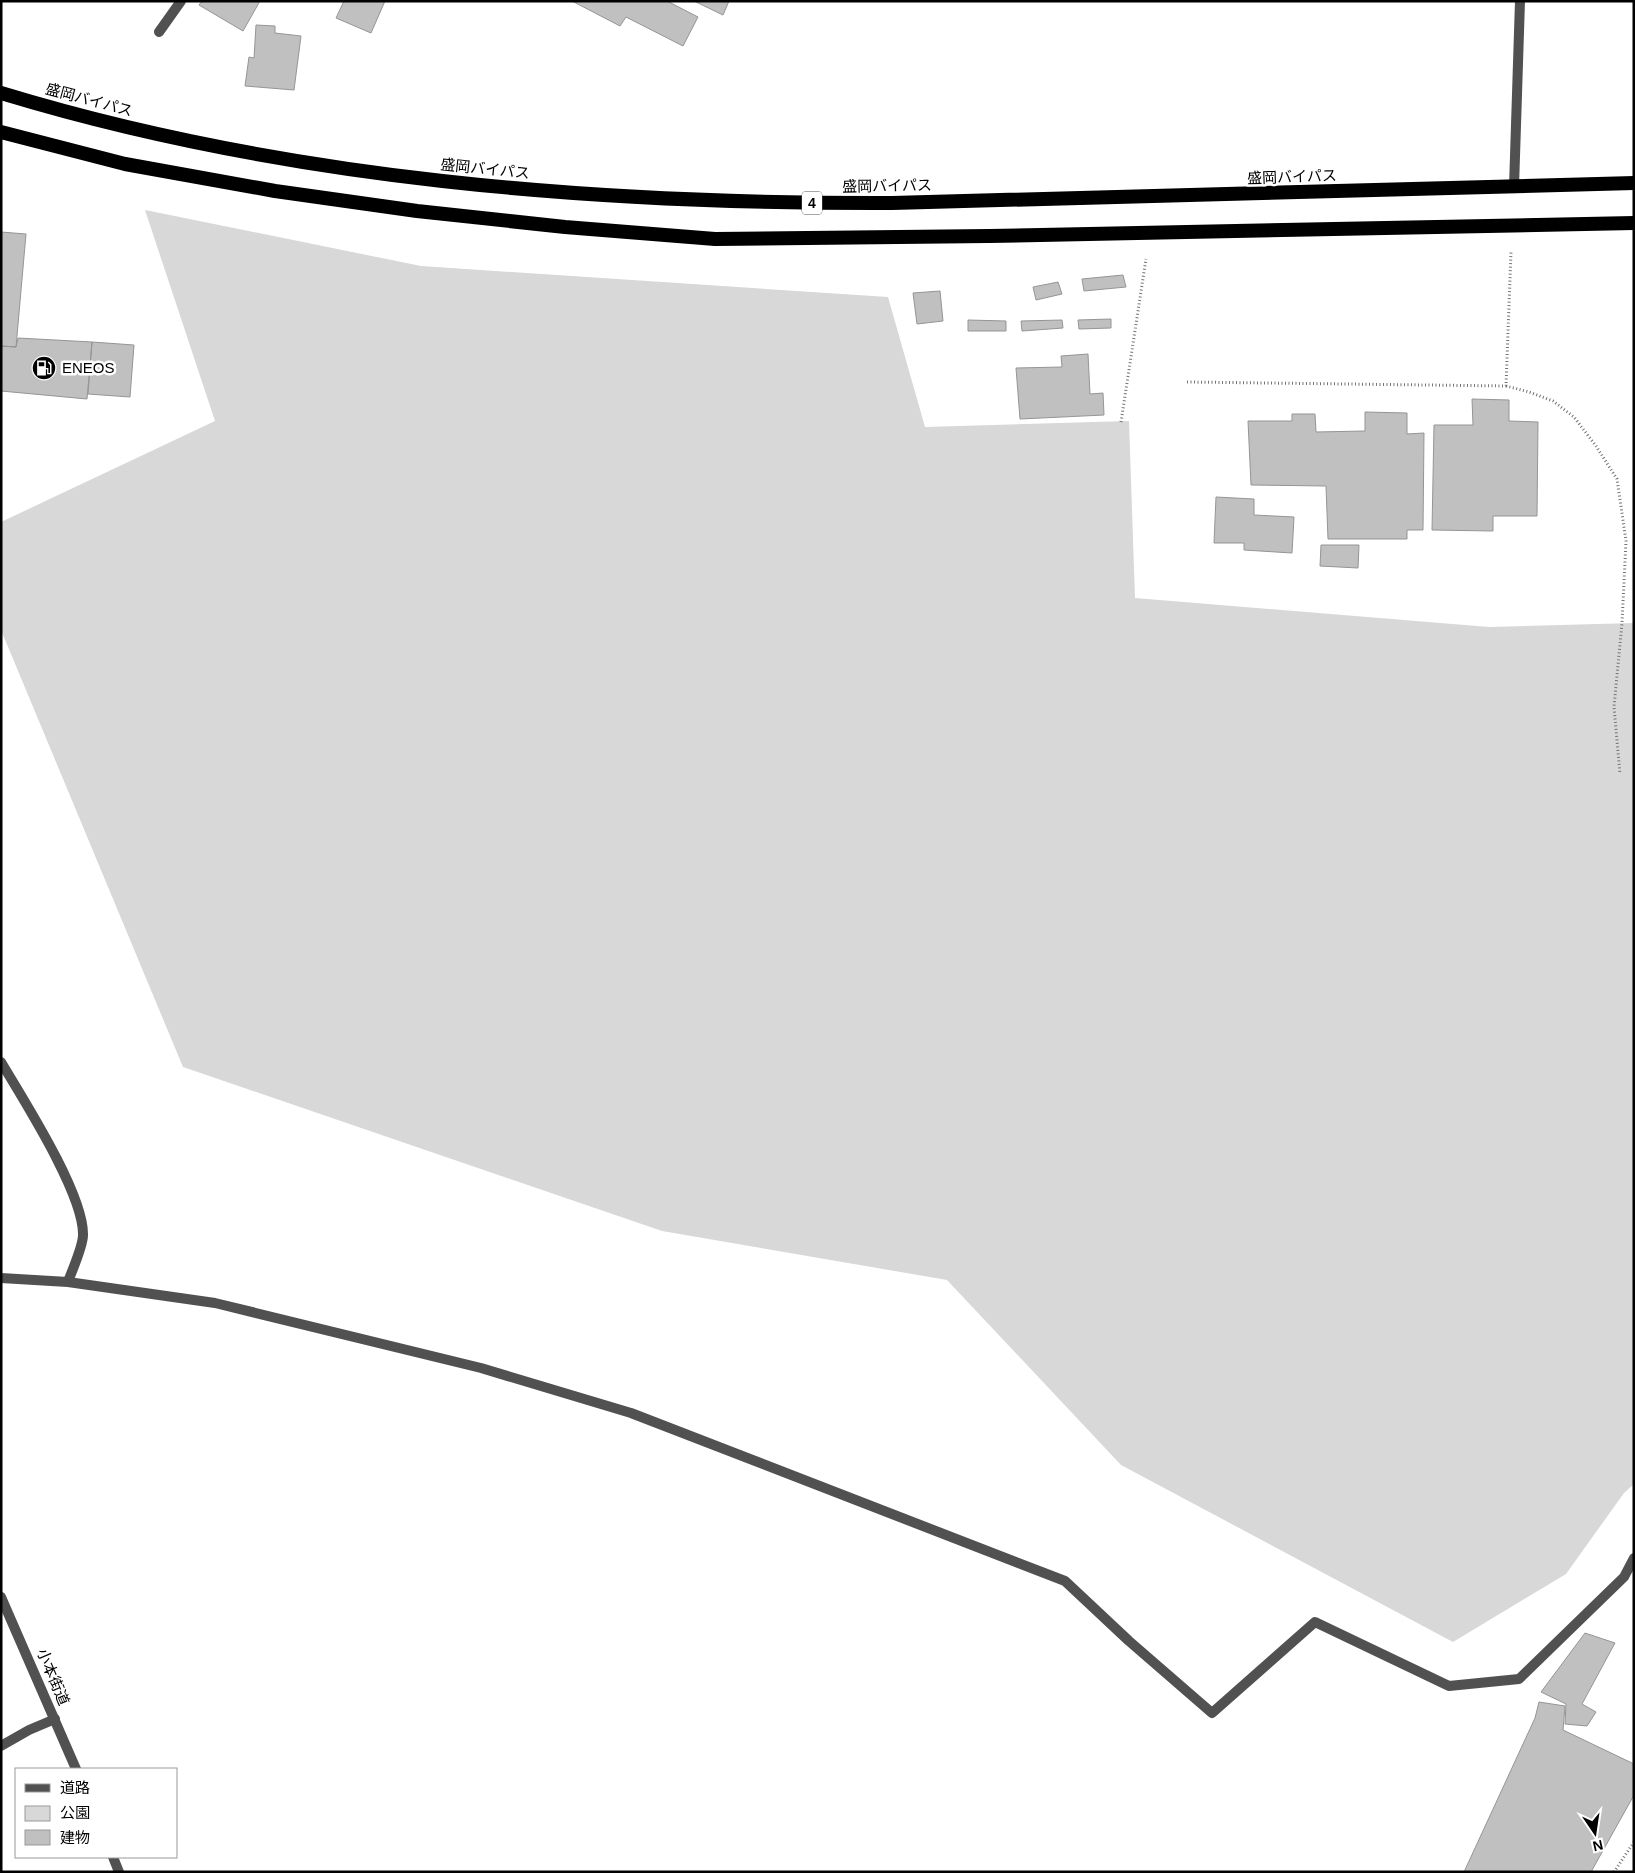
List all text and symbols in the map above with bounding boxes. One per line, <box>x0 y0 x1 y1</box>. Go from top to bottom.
street label: 盛岡バイパス <box>44 80 135 119</box>
street label: 盛岡バイパス <box>440 155 531 182</box>
street label: 盛岡バイパス <box>1247 166 1337 187</box>
street label: 盛岡バイパス <box>842 176 932 195</box>
road number: 4 <box>802 192 822 214</box>
fuel station icon: ENEOS <box>31 355 57 381</box>
place label: ENEOS <box>62 359 115 376</box>
street label: 小本街道 <box>34 1646 73 1708</box>
legend <box>15 1768 178 1858</box>
text: 道路 <box>60 1779 90 1796</box>
text: 公園 <box>60 1804 90 1821</box>
north arrow <box>1570 1808 1620 1858</box>
text: 建物 <box>60 1829 90 1846</box>
text: N <box>1591 1837 1605 1855</box>

